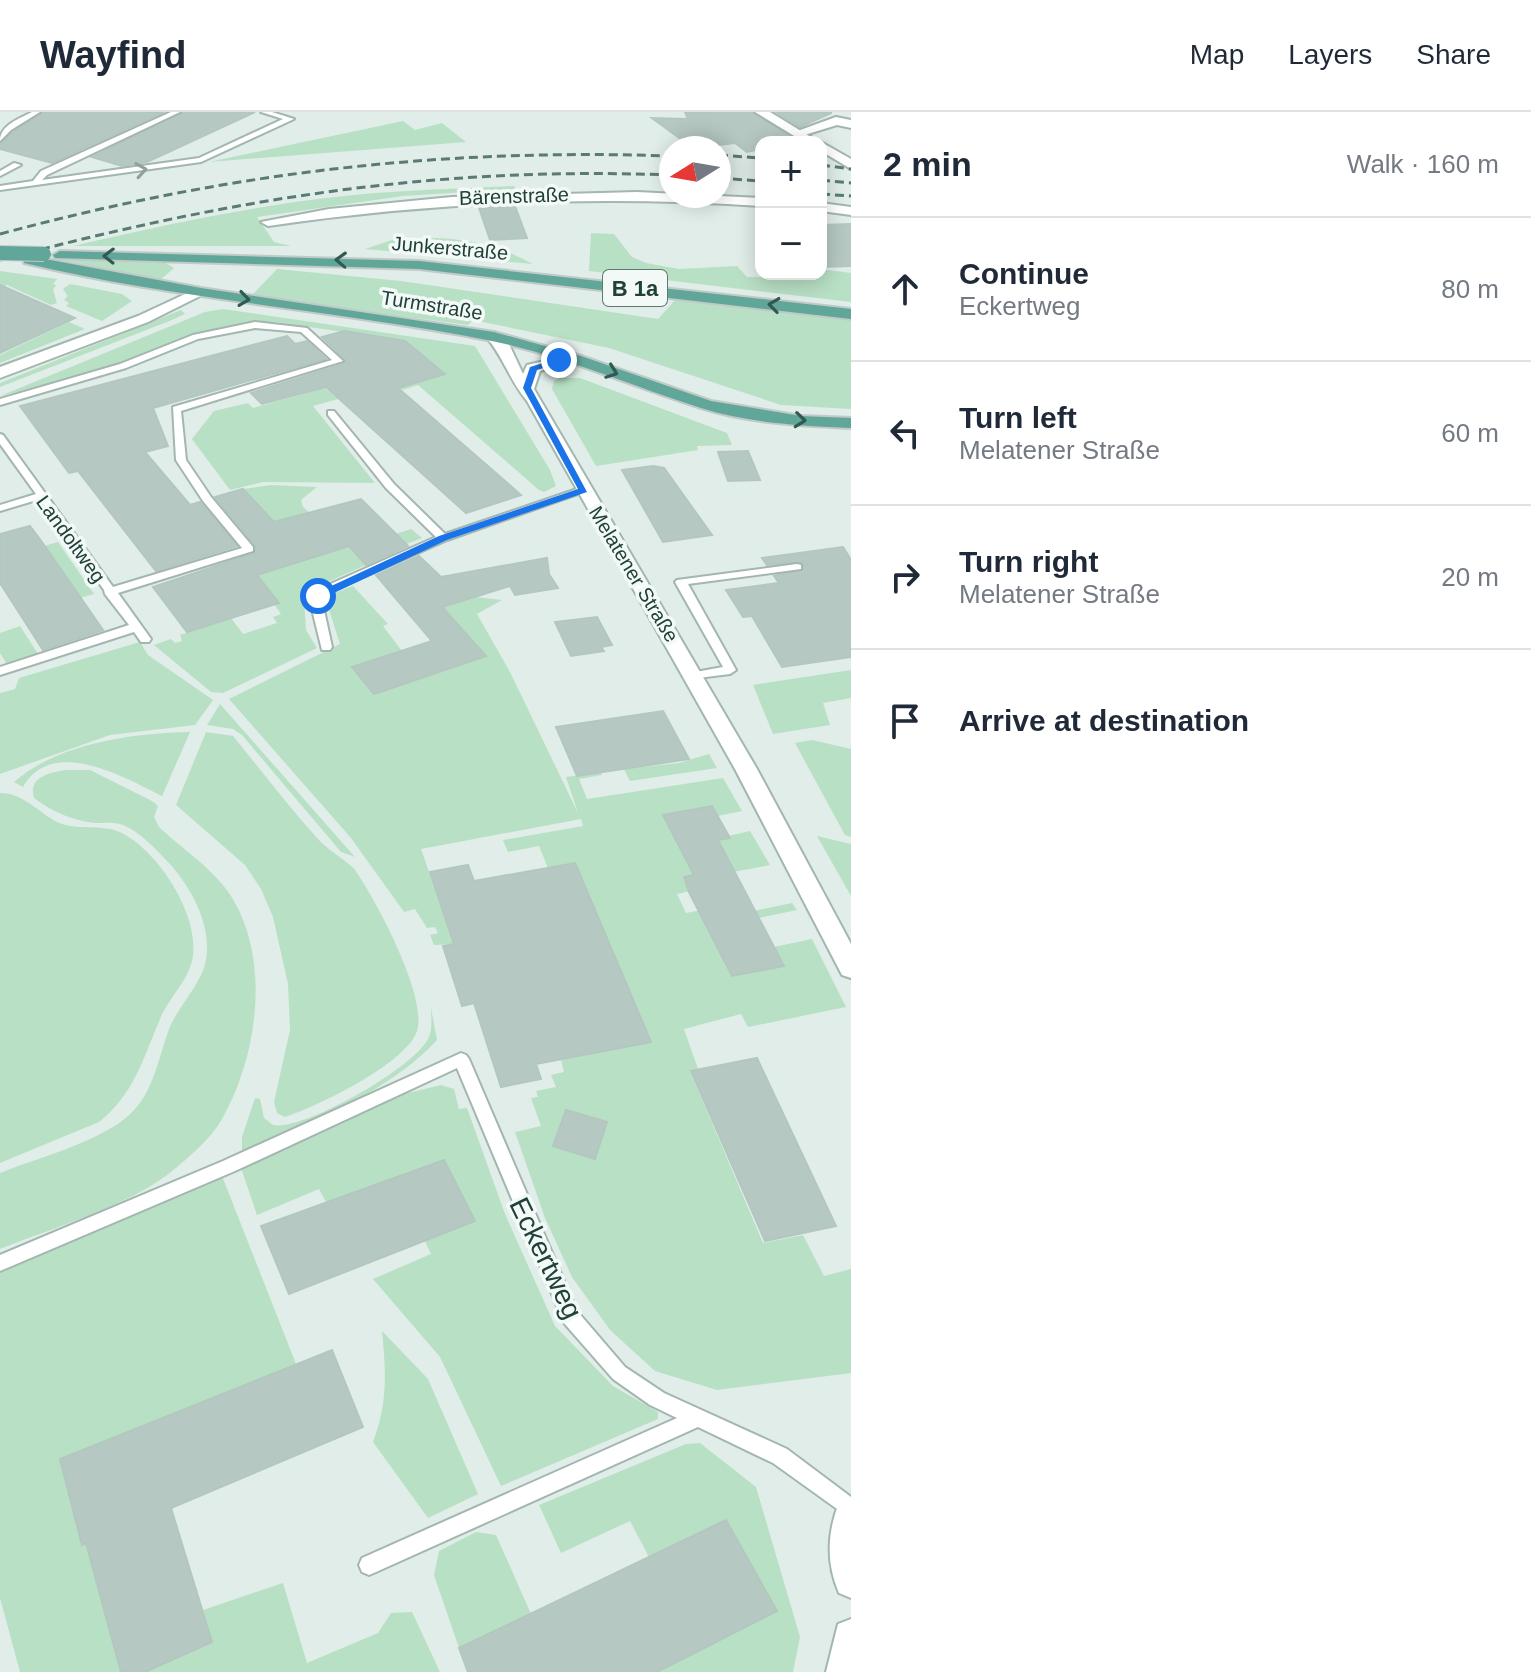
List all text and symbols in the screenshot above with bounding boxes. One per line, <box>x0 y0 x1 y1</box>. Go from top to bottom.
text: Wayfind <box>40 34 186 76</box>
text: Map <box>1190 39 1244 70</box>
text: Layers <box>1288 39 1372 70</box>
text: Share <box>1416 39 1491 70</box>
north arrow <box>659 136 731 208</box>
map controls <box>755 136 827 280</box>
button: + <box>755 136 827 208</box>
text: 2 min <box>883 145 972 183</box>
text: Walk · 160 m <box>1347 149 1499 179</box>
one-way arrow <box>134 163 148 180</box>
street label: Bärenstraße <box>459 183 569 209</box>
button: − <box>755 208 827 280</box>
street label: Junkerstraße <box>391 232 509 264</box>
one-way arrow <box>102 247 115 265</box>
one-way arrow <box>334 252 347 269</box>
text: Continue <box>959 257 1089 290</box>
icon: ahead <box>883 267 927 311</box>
road number: B 1a <box>603 270 667 306</box>
text: 80 m <box>1441 274 1499 304</box>
street label: Turmstraße <box>380 286 484 324</box>
one-way arrow <box>237 290 251 307</box>
text: Eckertweg <box>959 291 1080 321</box>
one-way arrow <box>767 296 780 313</box>
route end <box>541 342 577 378</box>
one-way arrow <box>604 362 618 379</box>
text: Turn left <box>959 401 1077 434</box>
one-way arrow <box>794 411 807 428</box>
icon: left <box>883 411 927 455</box>
text: 60 m <box>1441 418 1499 448</box>
text: Melatener Straße <box>959 435 1160 465</box>
street label: Landoltweg <box>32 491 110 587</box>
street label: Melatener Straße <box>585 502 683 646</box>
text: Turn right <box>959 545 1098 578</box>
icon: right <box>883 555 927 599</box>
text: 20 m <box>1441 562 1499 592</box>
route start <box>300 578 336 614</box>
text: Melatener Straße <box>959 579 1160 609</box>
icon: arrive <box>883 699 927 743</box>
text: Arrive at destination <box>959 704 1249 737</box>
street label: Eckertweg <box>503 1192 589 1324</box>

